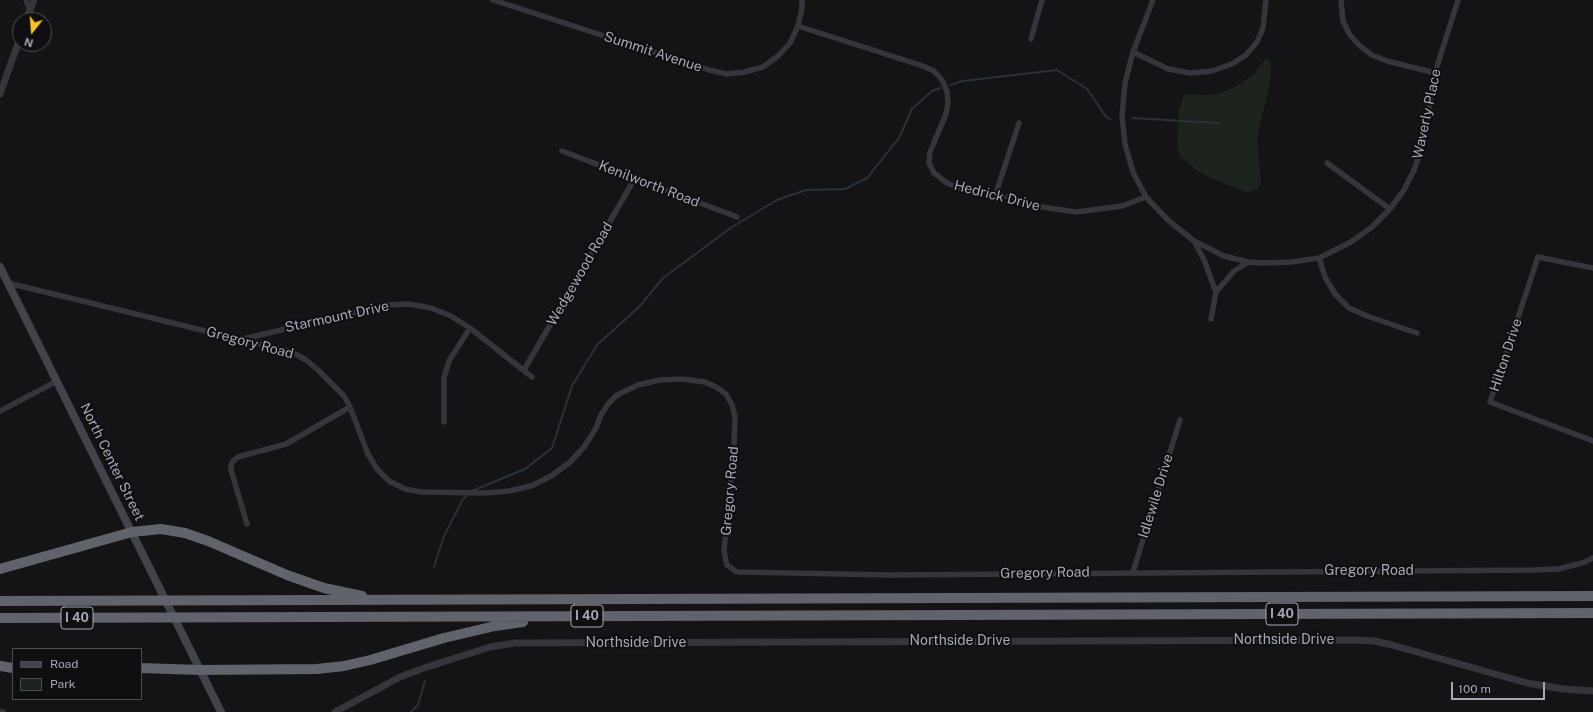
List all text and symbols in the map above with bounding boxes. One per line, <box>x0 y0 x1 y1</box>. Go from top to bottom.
north arrow <box>12 12 52 52</box>
street label: Summit Avenue <box>602 28 704 76</box>
text: N <box>23 36 35 50</box>
street label: Waverly Place <box>1409 67 1445 161</box>
street label: Kenilworth Road <box>596 157 702 211</box>
street label: Hedrick Drive <box>952 177 1042 215</box>
street label: Wedgewood Road <box>544 219 616 329</box>
street label: Starmount Drive <box>283 298 391 336</box>
street label: Hilton Drive <box>1486 316 1526 394</box>
street label: Gregory Road <box>205 323 295 363</box>
street label: North Center Street <box>76 400 148 524</box>
street label: Gregory Road <box>718 446 742 536</box>
street label: Idlewile Drive <box>1135 452 1177 540</box>
street label: Gregory Road <box>1324 563 1414 579</box>
street label: Gregory Road <box>1000 564 1090 582</box>
road number: I 40 <box>1266 603 1298 625</box>
road number: I 40 <box>571 605 603 627</box>
road number: I 40 <box>61 607 93 629</box>
street label: Northside Drive <box>1234 632 1334 648</box>
street label: Northside Drive <box>910 633 1010 649</box>
street label: Northside Drive <box>586 635 686 651</box>
legend <box>12 648 142 700</box>
text: Road <box>50 657 78 671</box>
scale bar <box>1453 674 1547 700</box>
text: Park <box>50 677 76 691</box>
text: 100 m <box>1458 682 1491 696</box>

